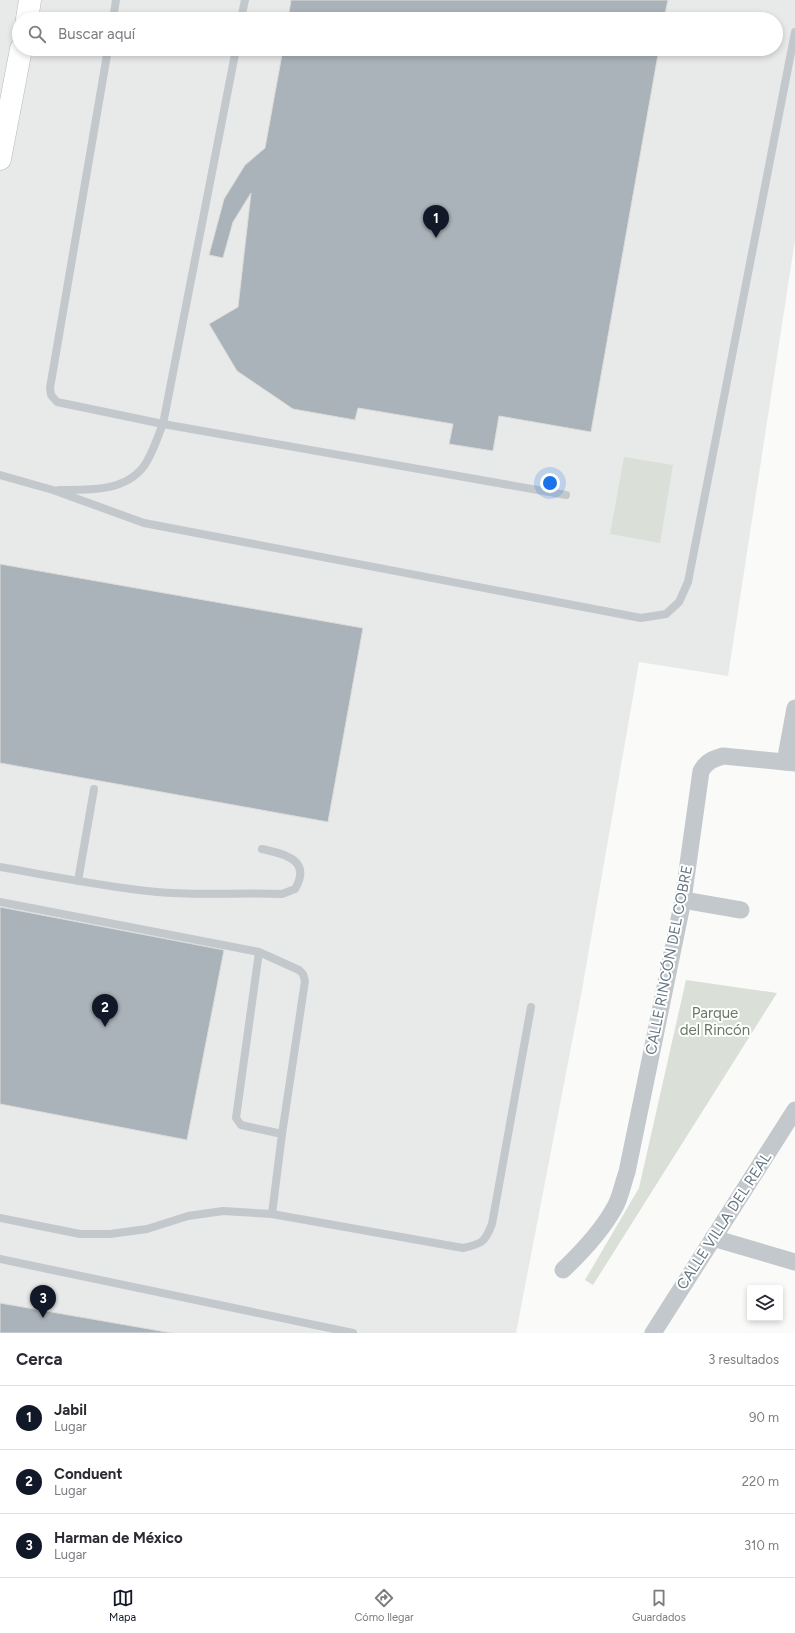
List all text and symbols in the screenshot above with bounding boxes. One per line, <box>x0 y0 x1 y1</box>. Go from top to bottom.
search box <box>12 12 783 56</box>
icon: search <box>26 23 48 45</box>
text: Buscar aquí <box>58 25 135 43</box>
pin: 1 <box>423 205 449 238</box>
your location <box>540 473 560 493</box>
street label: CALLE RINCÓN DEL COBRE <box>642 864 696 1056</box>
pin: 2 <box>92 994 118 1027</box>
park label: Parque del Rincón <box>680 1004 750 1039</box>
street label: CALLE VILLA DEL REAL <box>673 1149 775 1293</box>
pin: 3 <box>30 1285 56 1318</box>
map controls <box>747 1285 783 1321</box>
button: layers <box>747 1285 783 1321</box>
text: Cerca <box>16 1349 63 1369</box>
text: 3 resultados <box>708 1352 779 1367</box>
text: Jabil <box>54 1401 87 1419</box>
text: 1 <box>26 1410 32 1425</box>
text: 90 m <box>749 1410 779 1425</box>
text: Lugar <box>54 1419 87 1434</box>
text: Conduent <box>54 1465 122 1483</box>
text: 2 <box>25 1474 33 1489</box>
text: 220 m <box>742 1474 779 1489</box>
text: Lugar <box>54 1483 87 1498</box>
text: Harman de México <box>54 1529 183 1547</box>
text: 3 <box>25 1538 33 1553</box>
text: 310 m <box>744 1538 779 1553</box>
text: Lugar <box>54 1547 87 1562</box>
tab: Mapa <box>109 1587 136 1624</box>
tab: Cómo llegar <box>354 1587 414 1624</box>
tab: Guardados <box>632 1587 686 1624</box>

